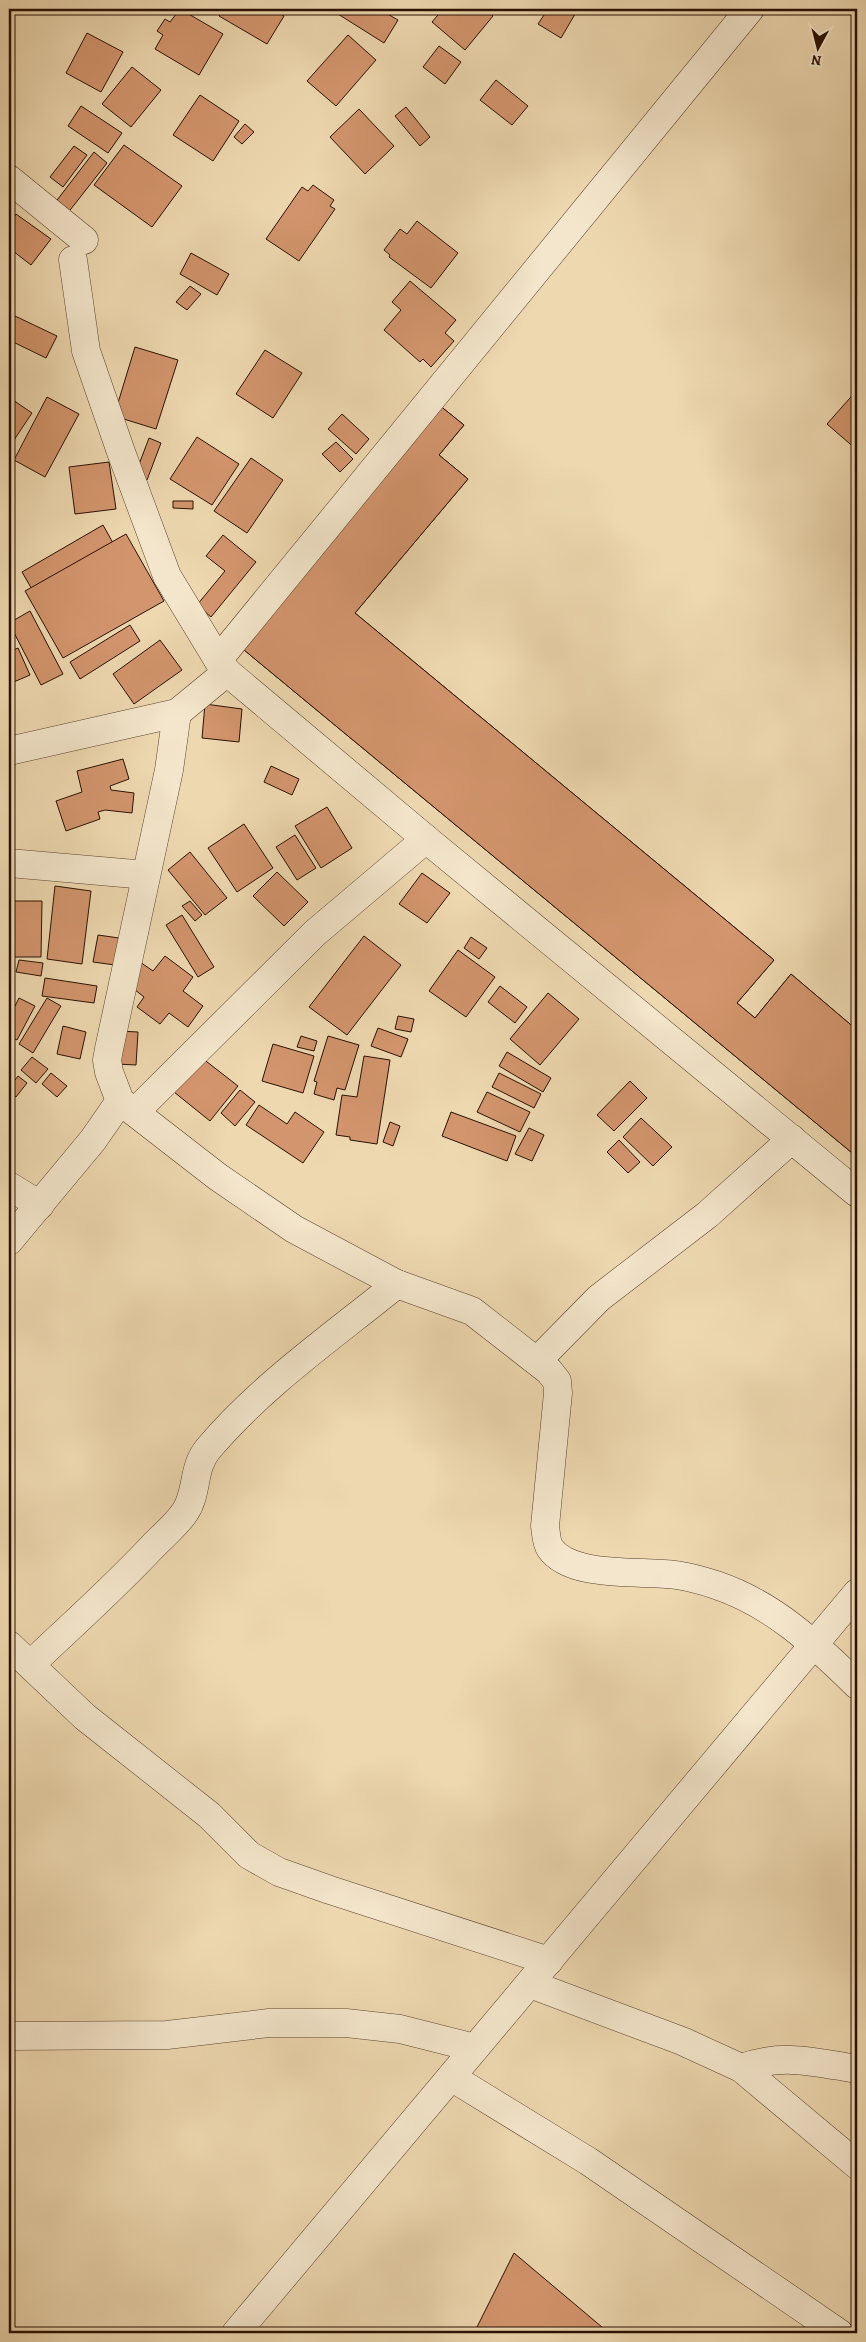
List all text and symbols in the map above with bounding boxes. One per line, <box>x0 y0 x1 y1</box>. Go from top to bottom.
north arrow <box>794 22 844 72</box>
text: N <box>810 50 823 70</box>

